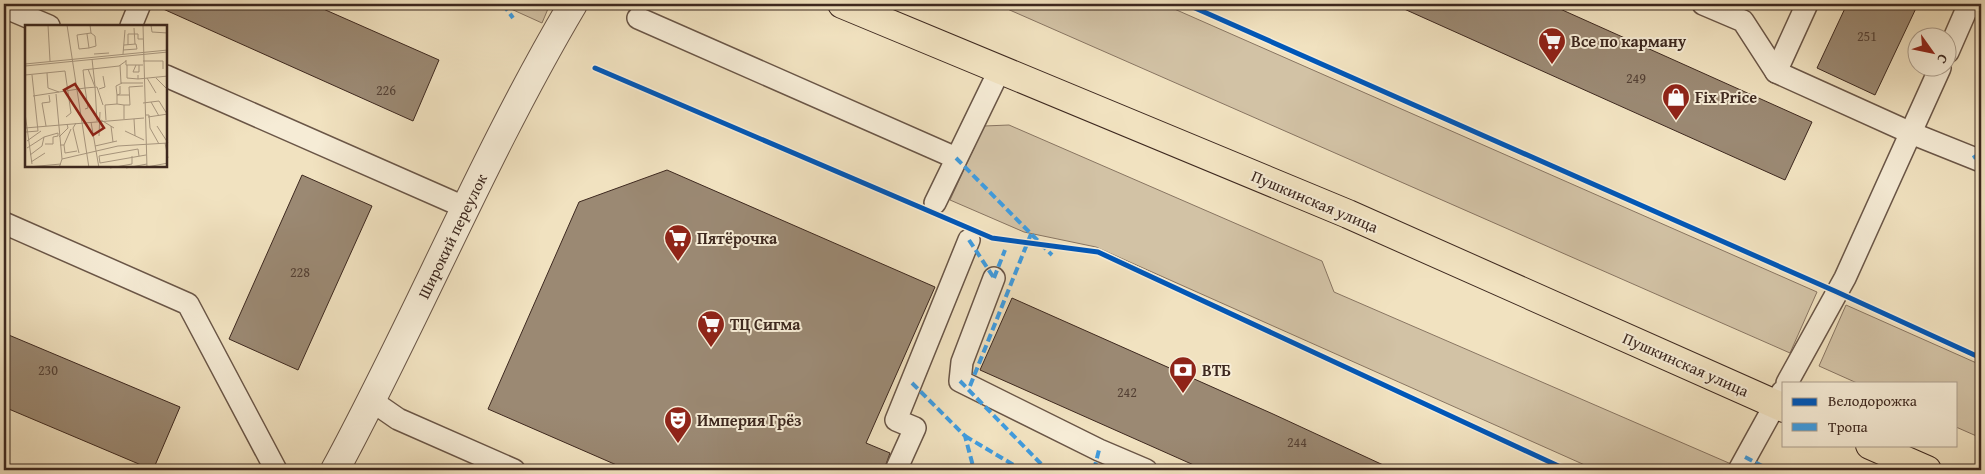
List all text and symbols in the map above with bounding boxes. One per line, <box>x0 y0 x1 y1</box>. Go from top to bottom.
inset map <box>25 25 168 168</box>
supermarket icon: Все по карману <box>1537 26 1567 65</box>
house number: 251 <box>1857 26 1877 46</box>
north arrow <box>1908 28 1958 78</box>
place label: Все по карману <box>1571 29 1687 53</box>
text: С <box>1932 50 1953 68</box>
house number: 249 <box>1626 68 1646 88</box>
house number: 226 <box>376 80 396 100</box>
shop icon: Fix Price <box>1661 82 1691 121</box>
place label: Fix Price <box>1695 85 1757 109</box>
street label: Пушкинская улица <box>1248 163 1382 239</box>
street label: Широкий переулок <box>411 169 493 303</box>
supermarket icon: Пятёрочка <box>663 223 693 262</box>
place label: Пятёрочка <box>697 226 778 250</box>
house number: 228 <box>290 262 310 282</box>
supermarket icon: ТЦ Сигма <box>696 309 726 348</box>
place label: ТЦ Сигма <box>730 312 801 336</box>
street label: Пушкинская улица <box>1619 325 1753 403</box>
bank icon: ВТБ <box>1168 355 1198 394</box>
place label: ВТБ <box>1202 358 1231 382</box>
house number: 230 <box>38 360 58 380</box>
house number: 242 <box>1117 382 1137 402</box>
legend <box>1782 382 1958 446</box>
text: Велодорожка <box>1828 390 1918 411</box>
theatre icon: Империя Грёз <box>663 405 693 444</box>
place label: Империя Грёз <box>697 408 802 432</box>
text: Тропа <box>1828 416 1869 437</box>
house number: 244 <box>1287 432 1307 452</box>

